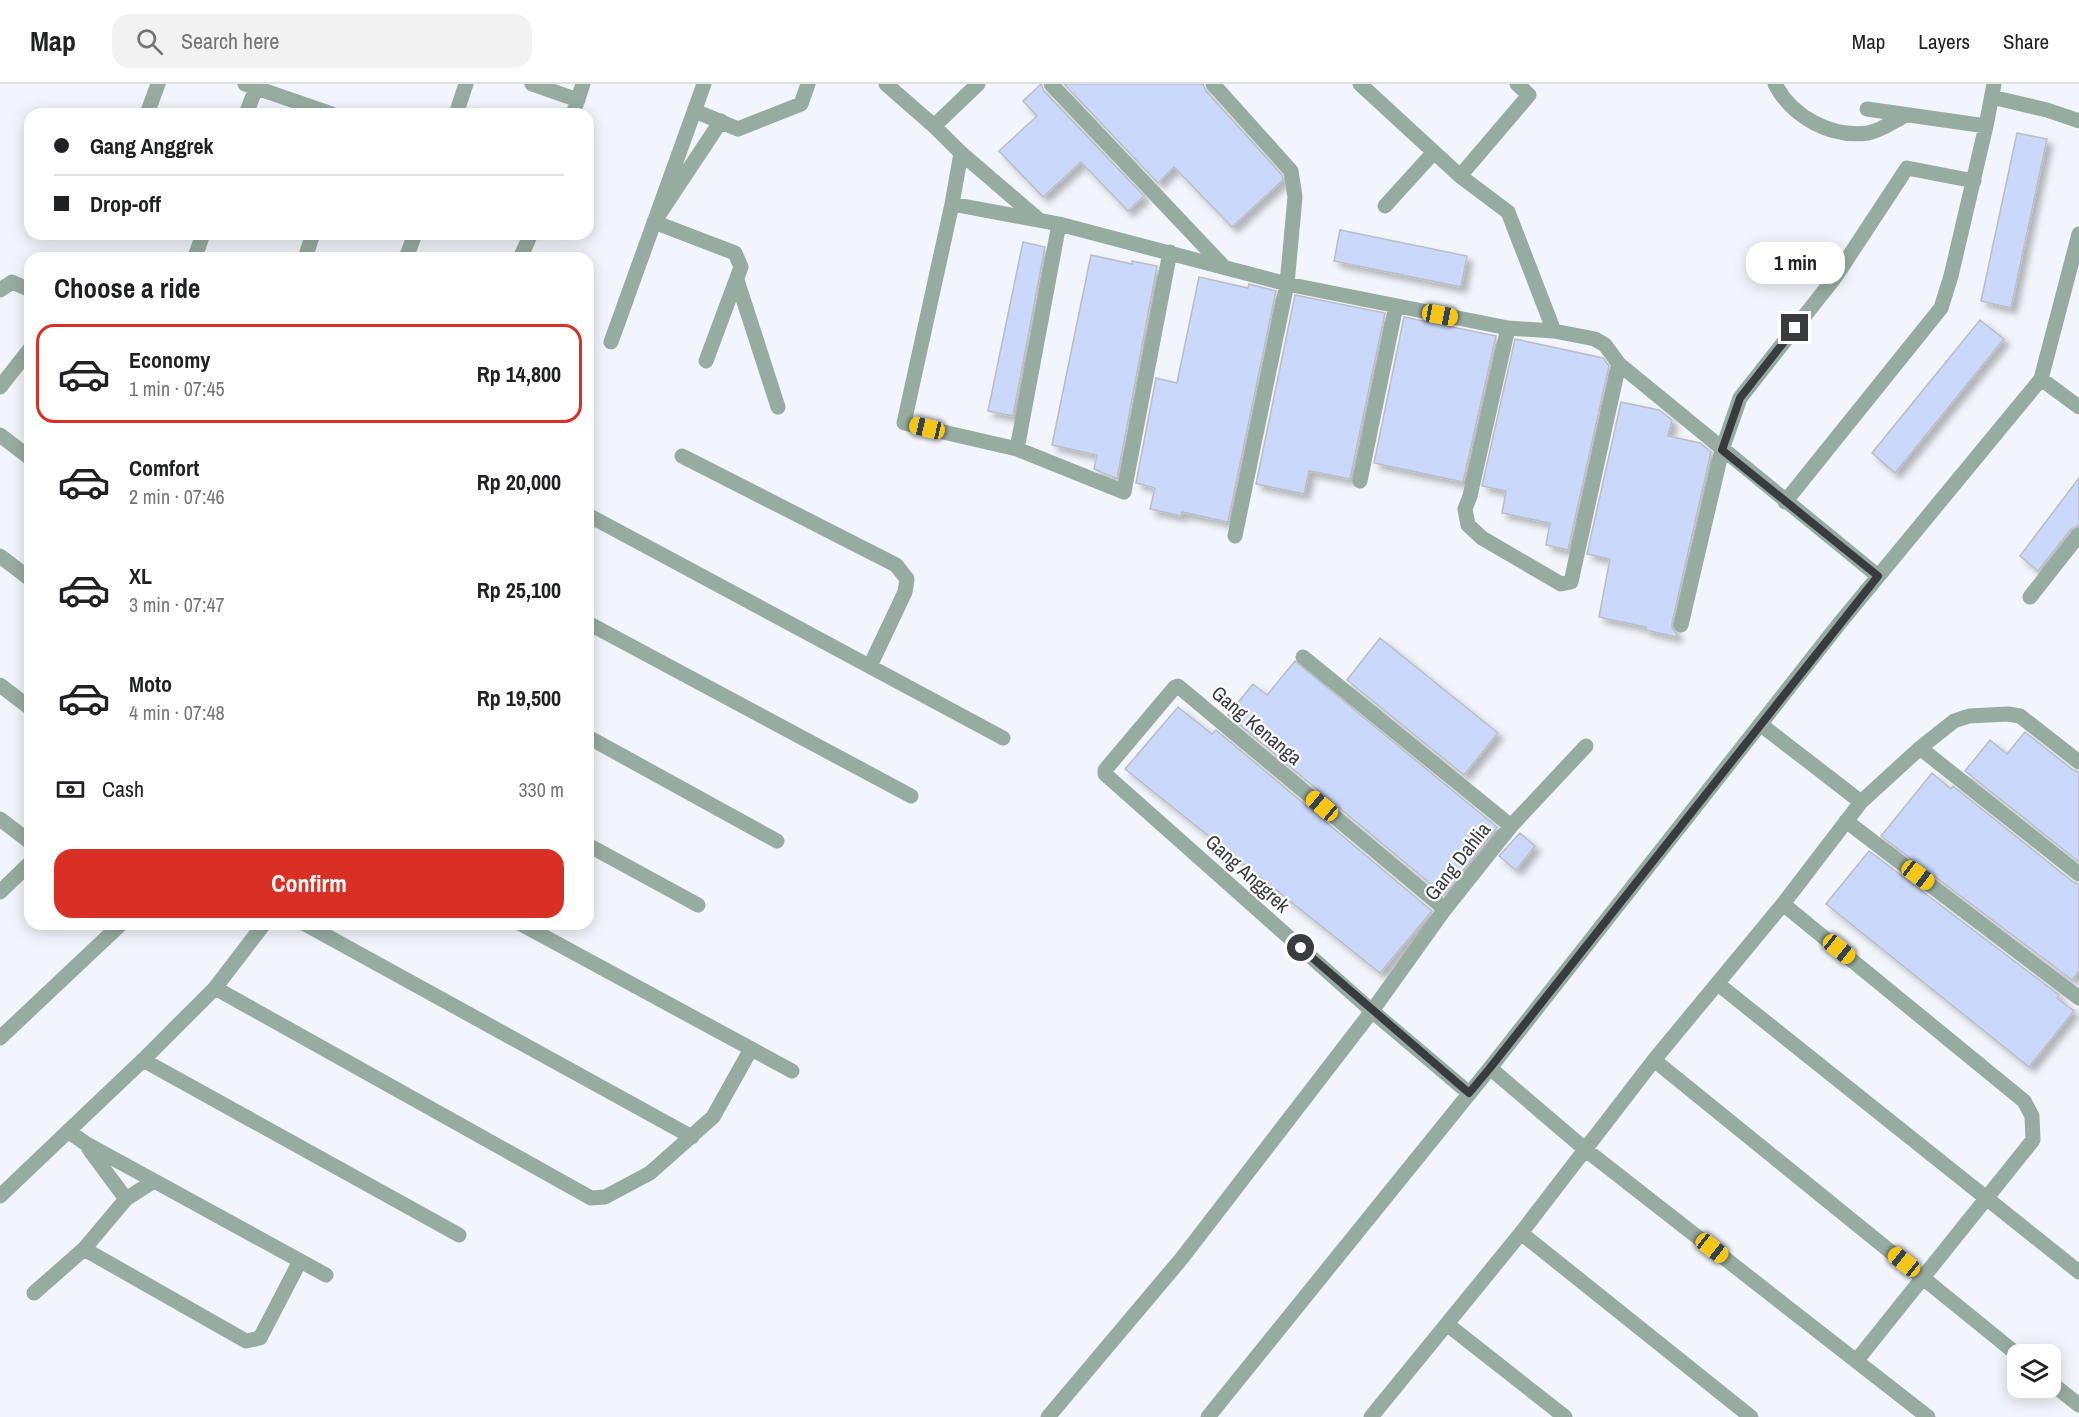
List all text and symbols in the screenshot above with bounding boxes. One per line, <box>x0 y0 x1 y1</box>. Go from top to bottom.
search box <box>112 14 532 68</box>
text: Map <box>30 22 76 60</box>
icon: search <box>133 25 166 58</box>
text: Search here <box>181 26 279 56</box>
text: Map <box>1852 27 1885 56</box>
text: Layers <box>1918 27 1970 56</box>
text: Share <box>2003 27 2049 56</box>
text: Gang Anggrek <box>90 131 214 161</box>
text: Drop-off <box>90 189 161 219</box>
callout: 1 min <box>1746 241 1844 283</box>
text: 1 min <box>1774 249 1817 276</box>
text: Choose a ride <box>54 270 200 306</box>
car <box>1421 303 1459 327</box>
route end <box>1781 314 1808 341</box>
text: Economy <box>129 345 210 375</box>
icon: car <box>57 347 111 401</box>
text: Rp 14,800 <box>477 359 561 389</box>
text: 1 min · 07:45 <box>129 375 225 402</box>
car <box>907 415 947 441</box>
text: Comfort <box>129 453 199 483</box>
icon: car <box>57 455 111 509</box>
text: Rp 20,000 <box>477 467 561 497</box>
text: 2 min · 07:46 <box>129 483 225 510</box>
text: XL <box>129 561 152 591</box>
icon: car <box>57 563 111 617</box>
text: Rp 25,100 <box>477 575 561 605</box>
text: 3 min · 07:47 <box>129 591 225 618</box>
text: Moto <box>129 669 172 699</box>
icon: car <box>57 671 111 725</box>
street label: Gang Kenanga <box>1206 679 1308 771</box>
text: Rp 19,500 <box>477 683 561 713</box>
text: 4 min · 07:48 <box>129 699 225 726</box>
icon: cash <box>54 773 87 806</box>
text: Cash <box>102 774 144 804</box>
text: 330 m <box>518 776 564 803</box>
car <box>1302 788 1342 824</box>
street label: Gang Dahlia <box>1418 816 1496 906</box>
street label: Gang Anggrek <box>1200 828 1297 919</box>
button: Confirm <box>54 849 564 918</box>
car <box>1898 857 1938 893</box>
car <box>1819 931 1859 967</box>
route start <box>1287 934 1314 961</box>
car <box>1692 1230 1732 1266</box>
car <box>1884 1244 1924 1280</box>
map controls <box>2007 1344 2061 1398</box>
button: layers <box>2007 1344 2061 1398</box>

